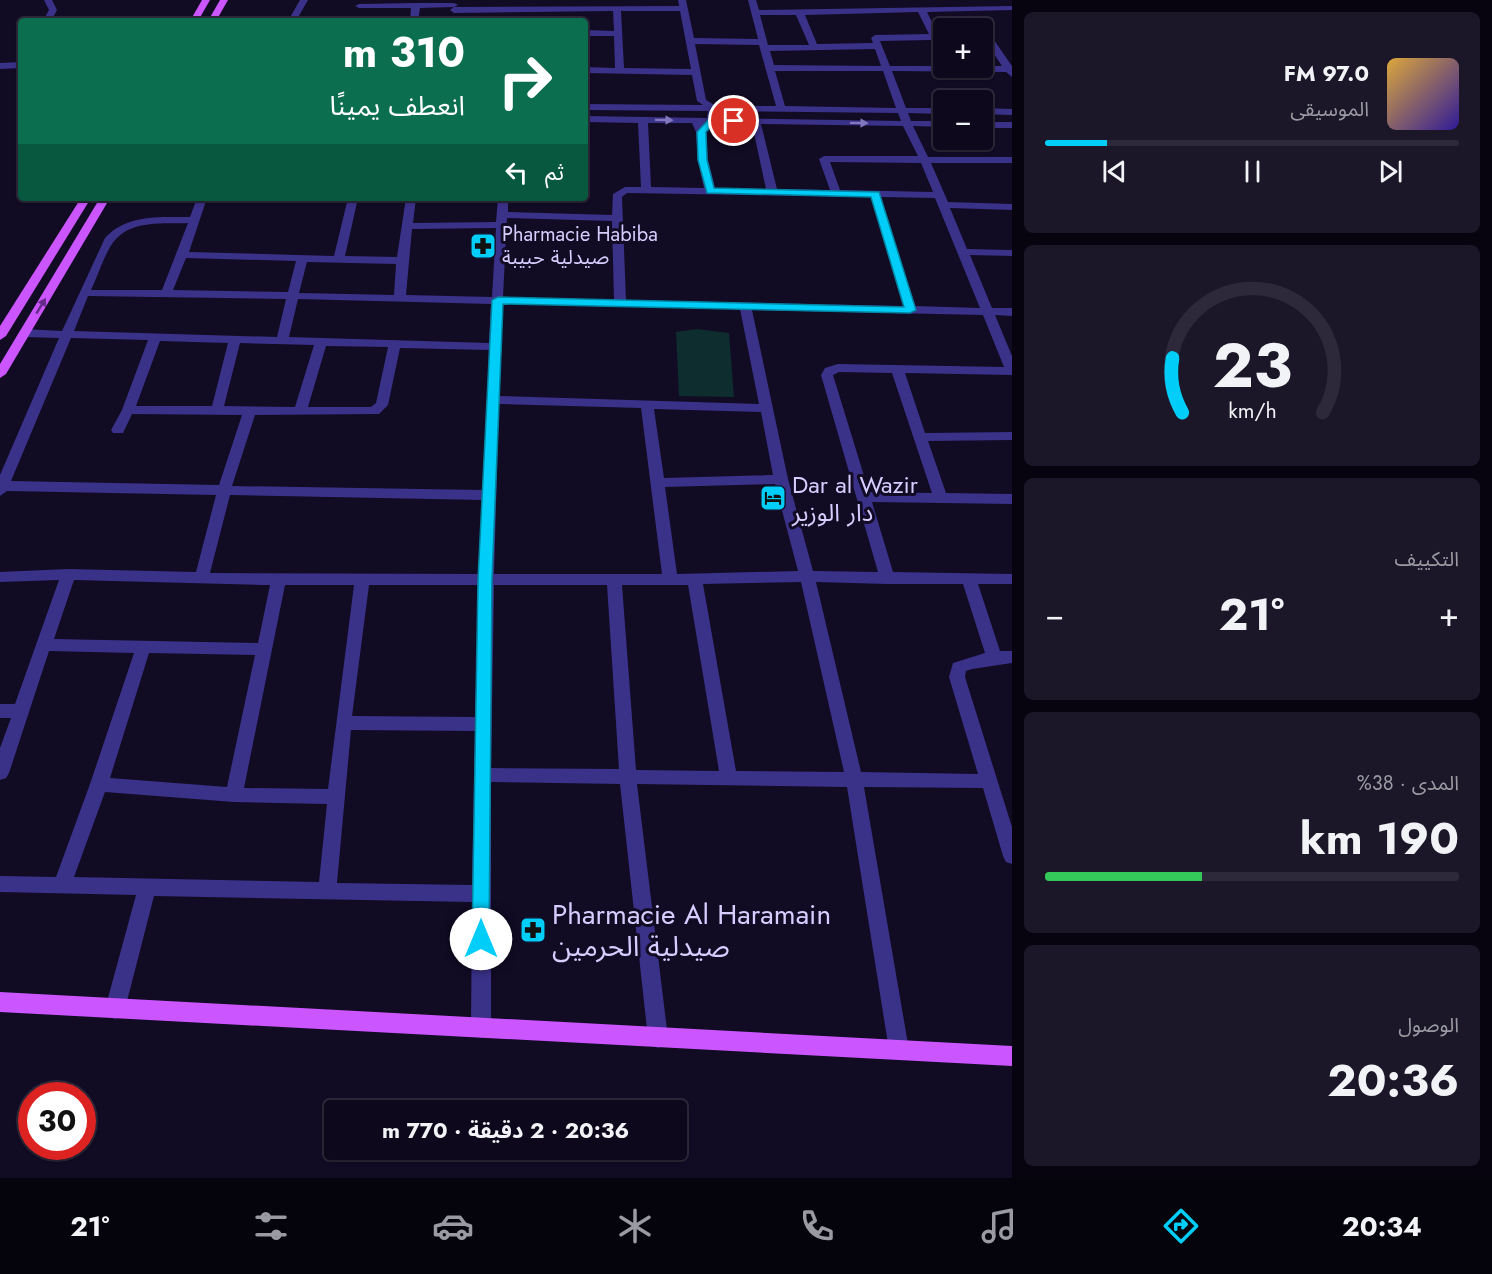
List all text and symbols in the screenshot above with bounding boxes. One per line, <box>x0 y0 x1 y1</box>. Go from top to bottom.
map controls <box>933 18 993 150</box>
button: + <box>933 18 993 78</box>
text: 310 m <box>343 22 465 83</box>
icon: right <box>486 42 564 120</box>
text: 97.0 FM <box>1284 57 1369 89</box>
text: انعطف يمينًا <box>329 86 465 125</box>
button: − <box>933 90 993 150</box>
pin <box>708 95 759 146</box>
text: الموسيقى <box>1290 95 1369 124</box>
icon: arrive <box>717 104 750 137</box>
one-way arrow <box>655 116 674 125</box>
one-way arrow <box>850 118 869 128</box>
icon: previous <box>1098 155 1131 188</box>
icon: pause <box>1236 155 1269 188</box>
icon: next <box>1374 155 1407 188</box>
icon: left <box>500 156 533 189</box>
text: ثم <box>545 156 564 188</box>
place label: Pharmacie Habiba صيدلية حبيبة <box>502 220 658 272</box>
pharmacy icon: Pharmacie Habiba صيدلية حبيبة <box>468 231 498 261</box>
one-way arrow <box>35 298 46 314</box>
text: 23 <box>1212 320 1292 410</box>
text: km/h <box>1228 395 1276 426</box>
place label: Dar al Wazir دار الوزير <box>791 467 919 530</box>
hotel icon: Dar al Wazir دار الوزير <box>758 483 788 513</box>
text: التكييف <box>1395 545 1459 574</box>
text: 21° <box>1219 582 1284 647</box>
text: − <box>1045 591 1064 638</box>
text: + <box>1439 591 1459 638</box>
text: المدى · 38% <box>1357 769 1459 798</box>
text: 190 km <box>1300 806 1459 871</box>
place label: Pharmacie Al Haramain صيدلية الحرمين <box>552 894 831 967</box>
position arrow <box>449 907 513 971</box>
pharmacy icon: Pharmacie Al Haramain صيدلية الحرمين <box>518 915 548 945</box>
text: الوصول <box>1398 1011 1459 1040</box>
text: 20:36 <box>1327 1048 1459 1113</box>
speed limit sign: 30 <box>18 1082 96 1160</box>
text: 20:36 · 2 دقيقة · 770 m <box>382 1114 629 1146</box>
icon: filters <box>250 1205 292 1247</box>
icon: car <box>432 1205 474 1247</box>
icon: climate <box>614 1205 656 1247</box>
icon: phone <box>796 1205 838 1247</box>
icon: music <box>978 1205 1020 1247</box>
icon: directions <box>1160 1205 1202 1247</box>
text: 21° <box>70 1207 110 1246</box>
text: 20:34 <box>1342 1207 1422 1246</box>

